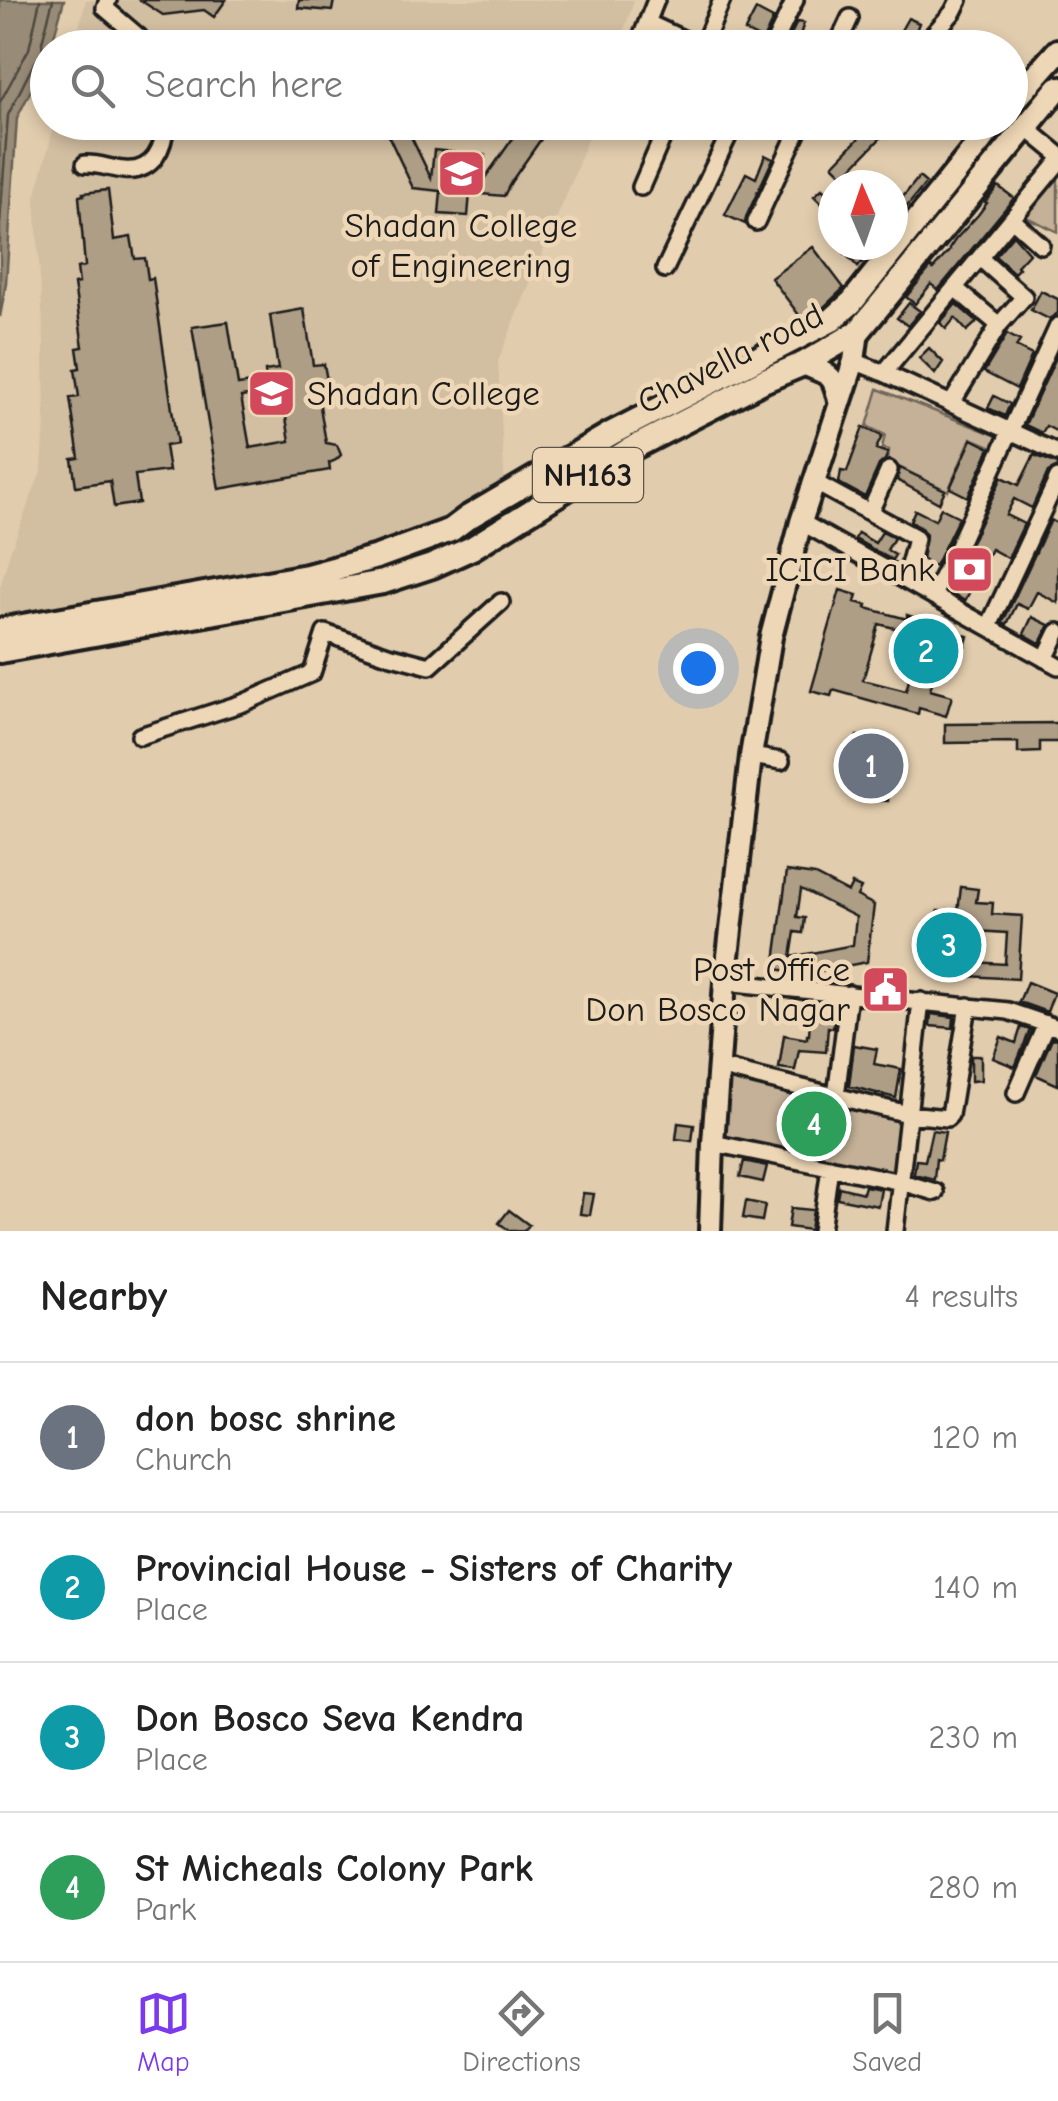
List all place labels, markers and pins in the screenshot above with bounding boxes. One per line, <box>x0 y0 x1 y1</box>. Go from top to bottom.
school or university icon: Shadan College of Engineering <box>435 147 487 199</box>
place label: Shadan College of Engineering <box>345 205 577 286</box>
school or university icon: Shadan College <box>246 367 298 419</box>
place label: Shadan College <box>307 373 540 414</box>
bank icon: ICICI Bank <box>944 543 996 595</box>
place label: ICICI Bank <box>765 549 935 590</box>
pin: 2 <box>894 614 958 688</box>
pin: 1 <box>838 728 904 804</box>
pin: 3 <box>916 908 982 982</box>
place label: Post Office Don Bosco Nagar <box>585 949 850 1030</box>
public building icon: Post Office Don Bosco Nagar <box>859 963 911 1015</box>
pin: 4 <box>782 1086 846 1162</box>

